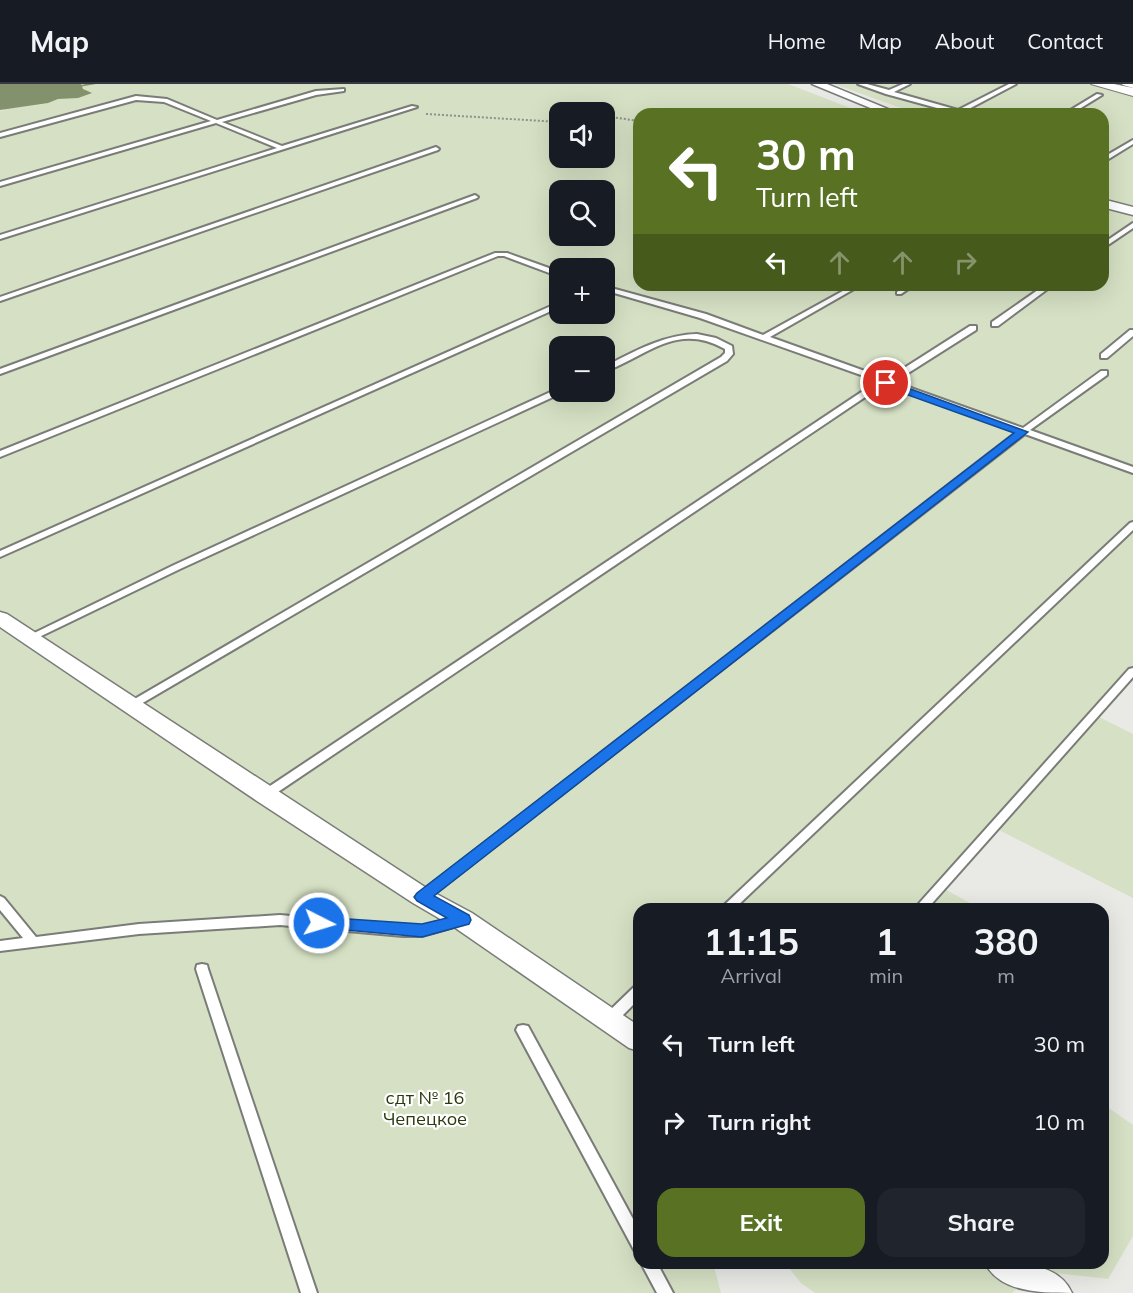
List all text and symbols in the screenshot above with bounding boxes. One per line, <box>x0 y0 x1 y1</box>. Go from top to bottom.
text: Map <box>30 24 89 59</box>
text: Home <box>768 28 826 54</box>
text: Map <box>859 28 902 54</box>
text: About <box>935 28 994 54</box>
text: Contact <box>1027 28 1103 54</box>
map controls <box>549 102 615 402</box>
button: sound <box>549 102 615 168</box>
text: 30 m <box>756 128 856 181</box>
icon: left <box>657 132 735 210</box>
button: search <box>549 180 615 246</box>
text: Turn left <box>756 180 858 214</box>
icon: left <box>760 246 793 279</box>
icon: ahead <box>823 246 856 279</box>
icon: ahead <box>886 246 919 279</box>
icon: right <box>949 246 982 279</box>
button: + <box>549 258 615 324</box>
button: − <box>549 336 615 402</box>
pin <box>860 357 911 408</box>
icon: arrive <box>869 366 902 399</box>
position arrow <box>287 891 351 955</box>
text: 11:15 <box>703 919 799 964</box>
text: 1 <box>875 919 897 964</box>
text: 380 <box>974 919 1039 964</box>
text: Arrival <box>721 963 782 988</box>
text: min <box>869 963 903 988</box>
text: m <box>997 963 1015 988</box>
icon: left <box>657 1028 690 1061</box>
text: Turn left <box>708 1030 795 1058</box>
text: 30 m <box>1034 1030 1085 1058</box>
park label: сдт № 16 Чепецкое <box>383 1086 467 1130</box>
icon: right <box>657 1106 690 1139</box>
text: Turn right <box>708 1108 811 1136</box>
text: 10 m <box>1034 1108 1085 1136</box>
button: Exit <box>657 1188 865 1257</box>
button: Share <box>877 1188 1085 1257</box>

